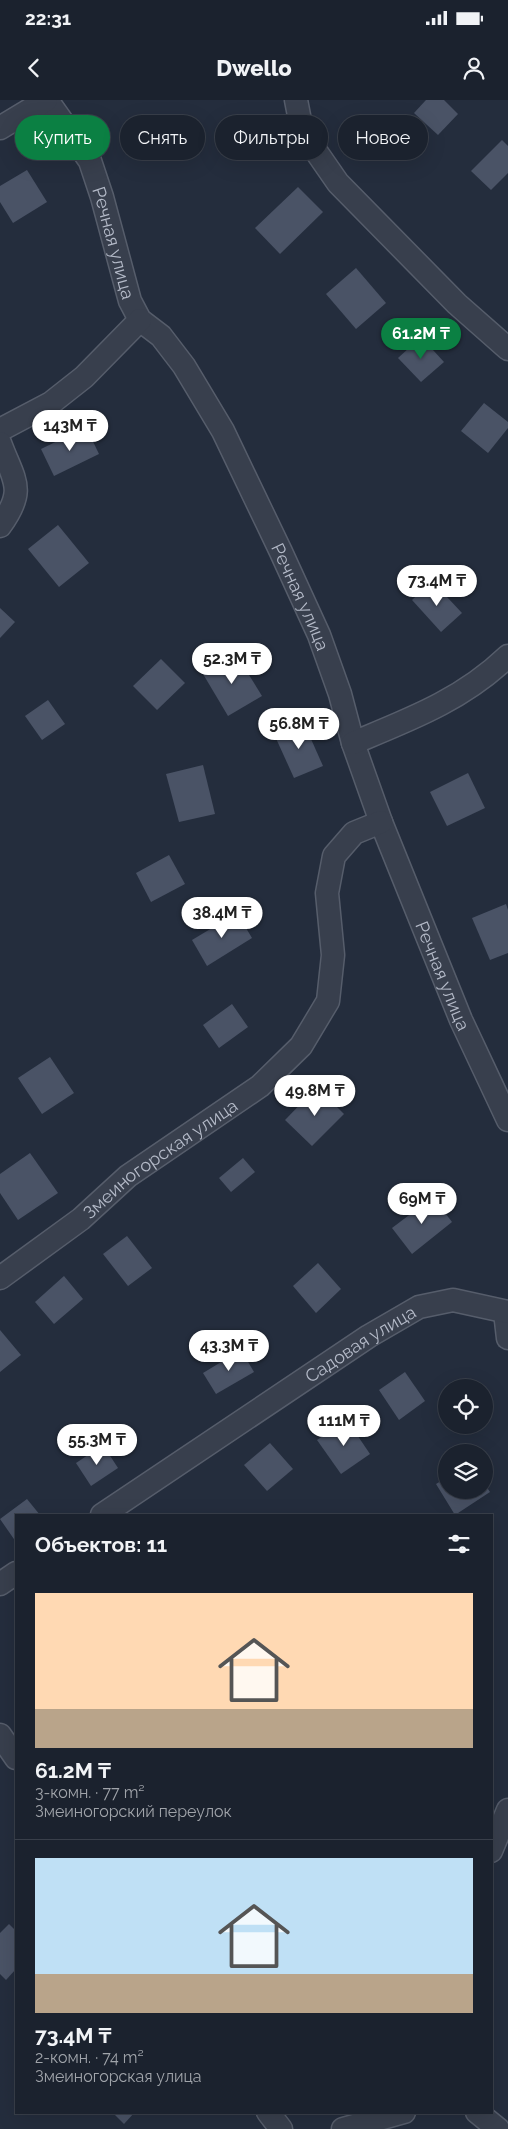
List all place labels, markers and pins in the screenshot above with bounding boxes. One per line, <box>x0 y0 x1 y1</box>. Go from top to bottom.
pin: 61.2M ₸ <box>375 318 467 360</box>
pin: 143M ₸ <box>29 410 111 452</box>
pin: 73.4M ₸ <box>391 564 483 607</box>
pin: 52.3M ₸ <box>186 642 278 685</box>
pin: 56.8M ₸ <box>253 708 345 750</box>
pin: 38.4M ₸ <box>176 896 268 939</box>
pin: 49.8M ₸ <box>269 1074 361 1117</box>
pin: 69M ₸ <box>387 1182 457 1225</box>
pin: 43.3M ₸ <box>183 1330 275 1372</box>
pin: 111M ₸ <box>303 1404 385 1447</box>
pin: 55.3M ₸ <box>51 1424 143 1466</box>

